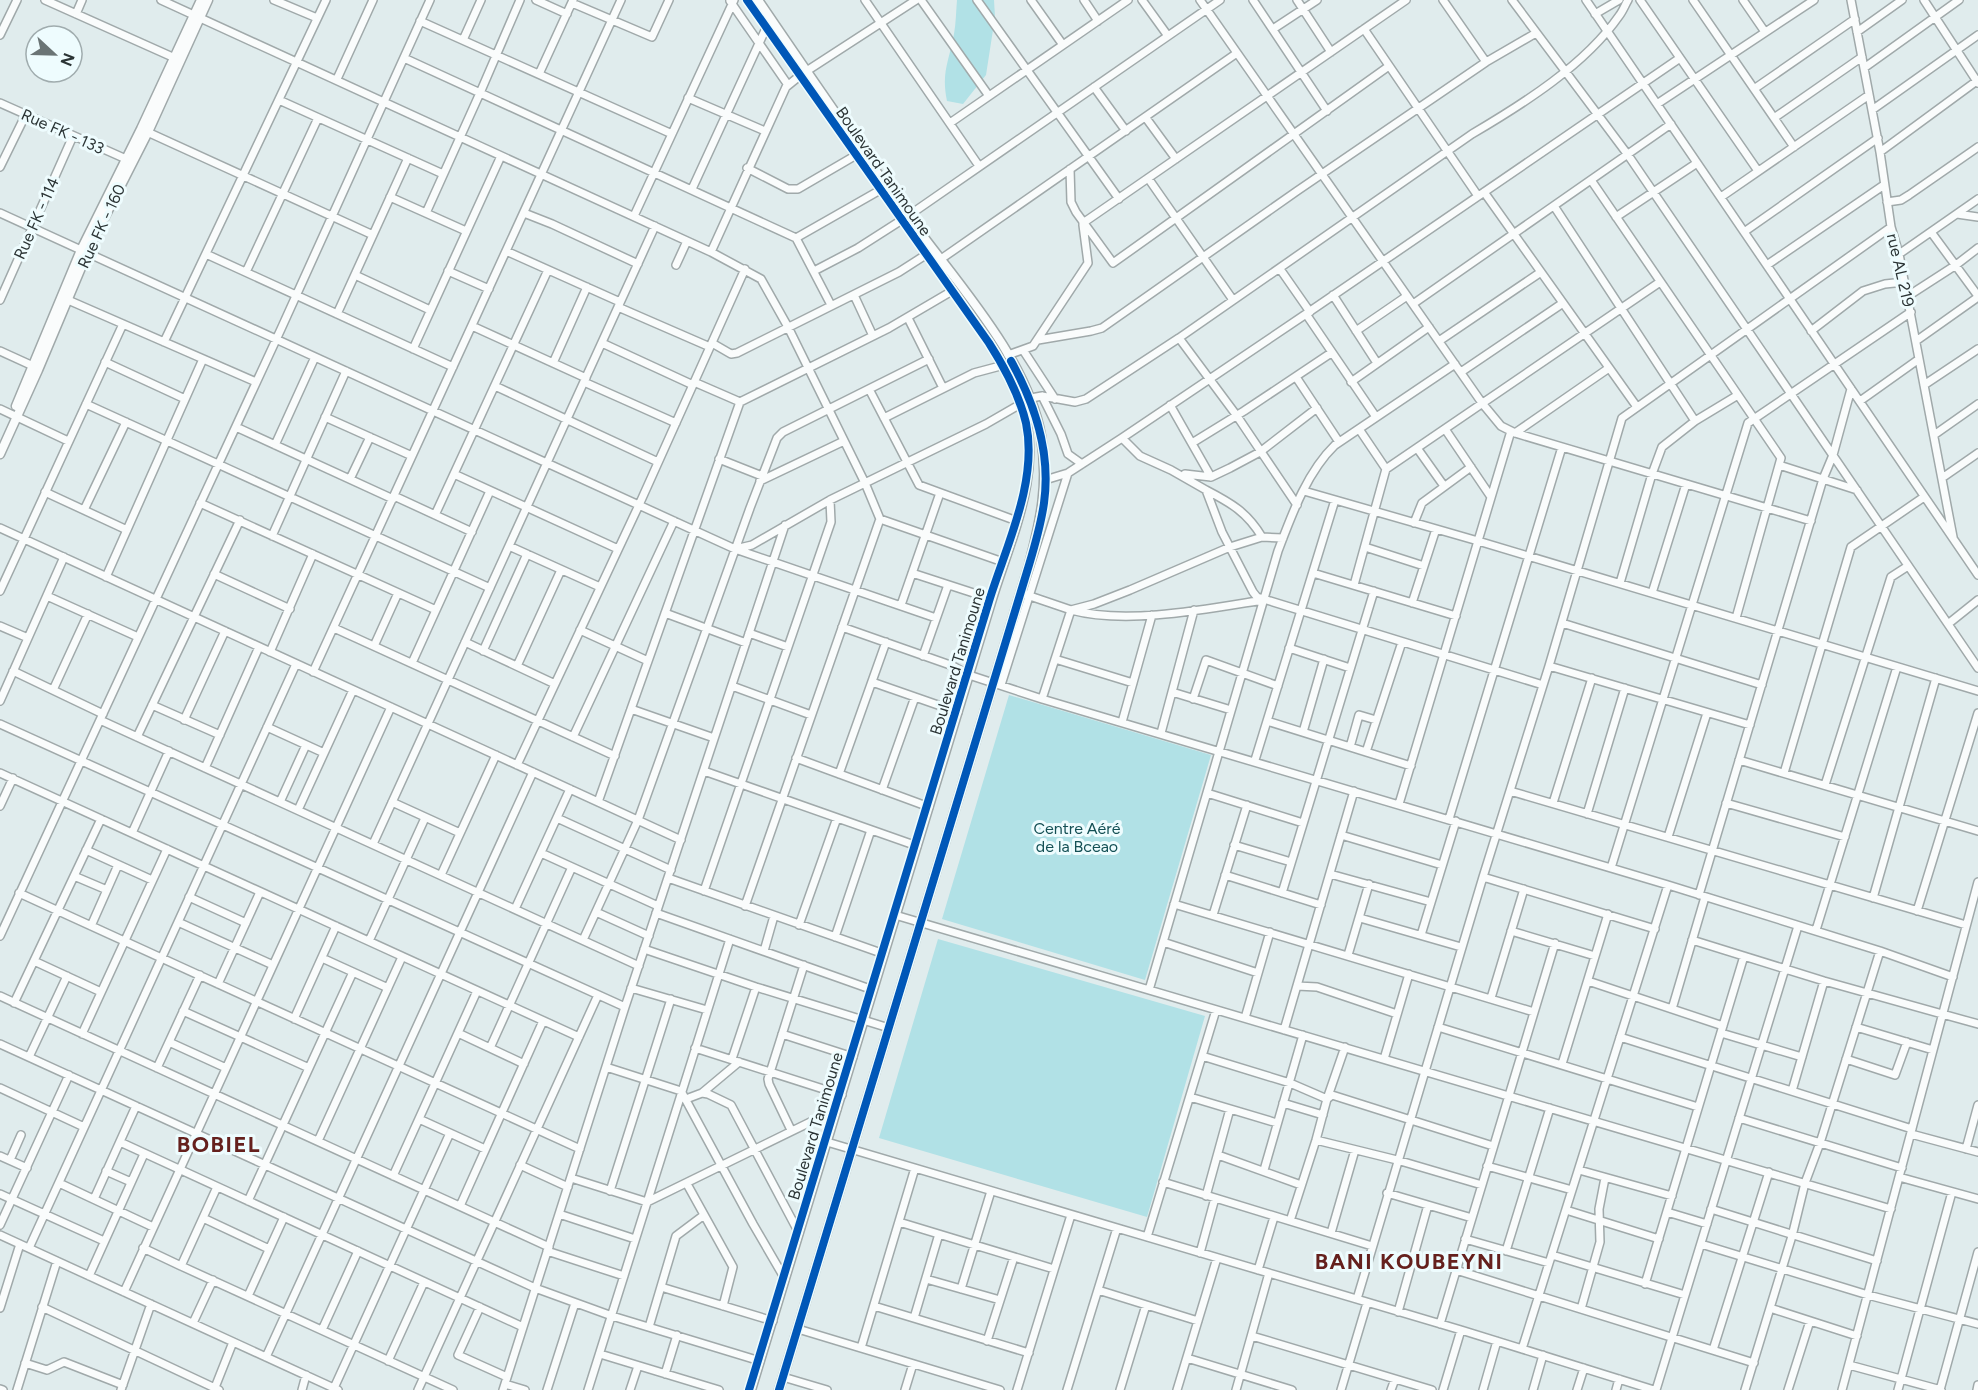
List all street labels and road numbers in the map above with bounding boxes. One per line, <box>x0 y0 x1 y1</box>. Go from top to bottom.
street label: Boulevard Tanimoune <box>832 103 935 240</box>
street label: Rue FK - 133 <box>18 105 107 158</box>
street label: Rue FK - 114 <box>10 174 63 262</box>
street label: Rue FK - 160 <box>74 181 129 271</box>
street label: rue AL 219 <box>1883 232 1918 309</box>
street label: Boulevard Tanimoune <box>926 585 989 737</box>
street label: Boulevard Tanimoune <box>784 1050 847 1202</box>

